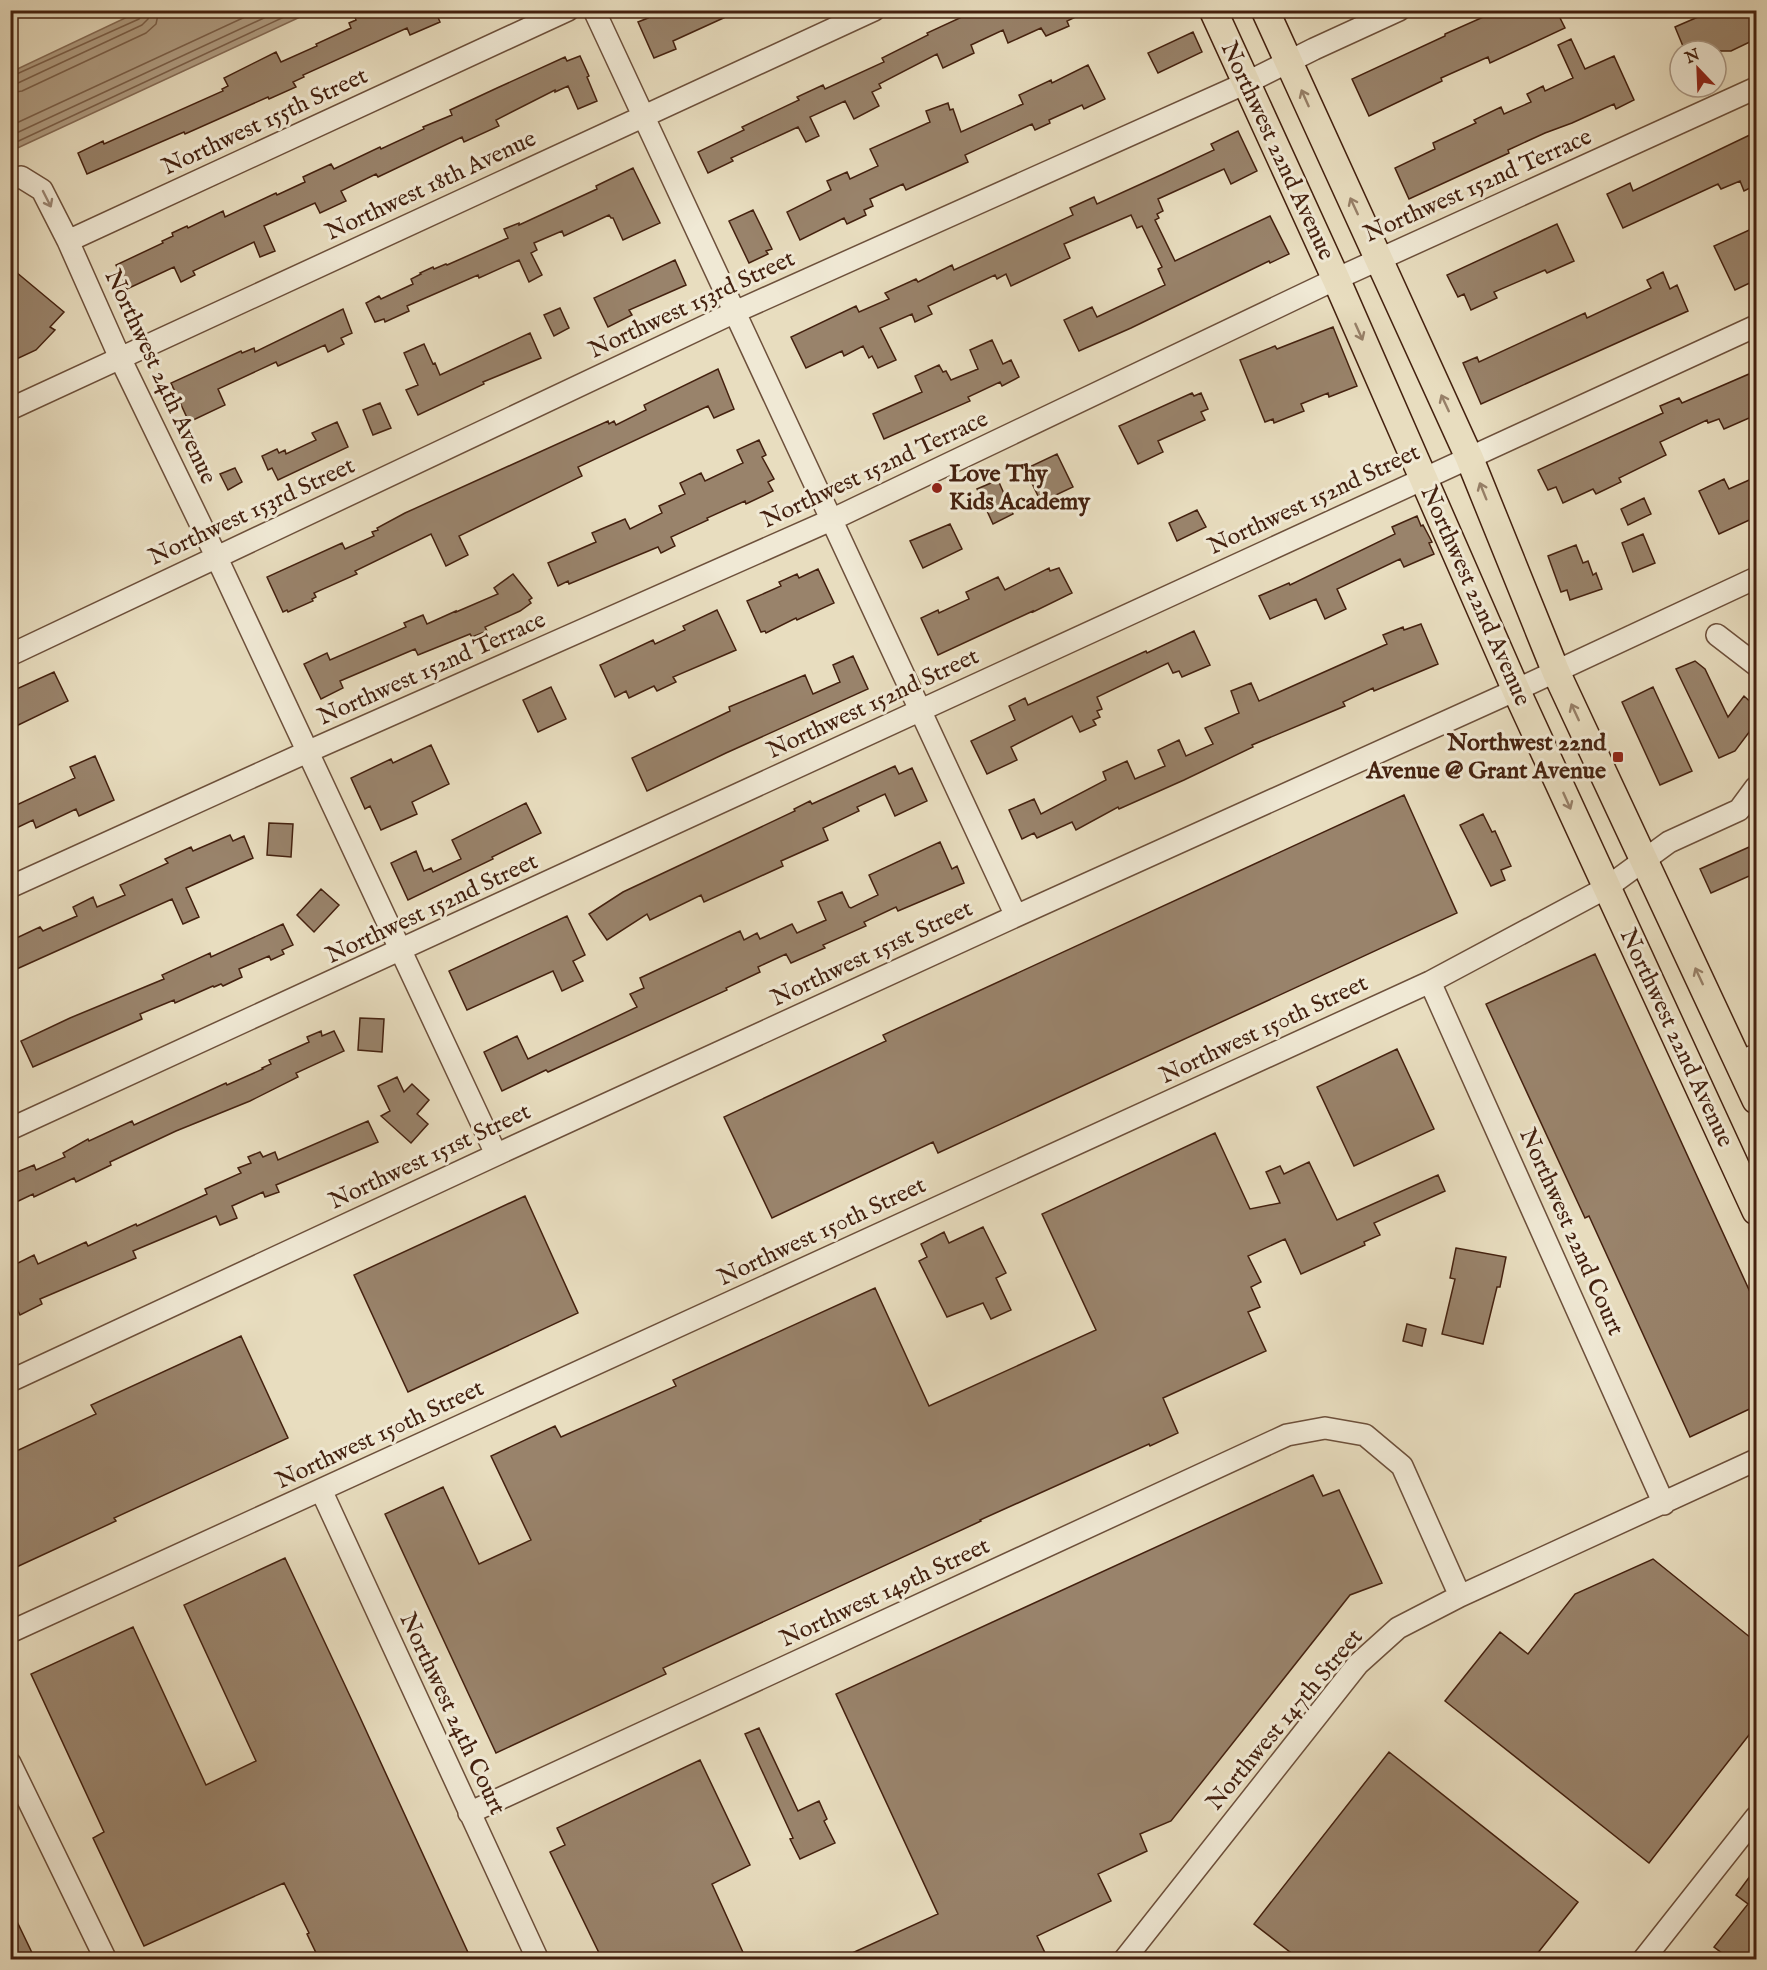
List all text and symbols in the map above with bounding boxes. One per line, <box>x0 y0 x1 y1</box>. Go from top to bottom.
street label: Northwest 22nd Avenue <box>1213 37 1341 265</box>
north arrow <box>1668 39 1728 99</box>
text: N <box>1682 45 1703 69</box>
street label: Northwest 155th Street <box>157 61 373 183</box>
one-way arrow <box>1299 90 1310 108</box>
street label: Northwest 152nd Terrace <box>1359 122 1597 250</box>
street label: Northwest 18th Avenue <box>321 124 541 248</box>
one-way arrow <box>42 190 54 208</box>
one-way arrow <box>1348 197 1360 215</box>
street label: Northwest 153rd Street <box>584 244 800 366</box>
street label: Northwest 24th Avenue <box>97 265 223 489</box>
one-way arrow <box>1354 323 1365 341</box>
one-way arrow <box>1439 395 1450 413</box>
street label: Northwest 152nd Terrace <box>757 404 993 536</box>
street label: Northwest 152nd Street <box>1203 437 1425 563</box>
street label: Northwest 153rd Street <box>144 451 360 573</box>
place label: Love Thy Kids Academy <box>949 459 1091 518</box>
marker: Love Thy Kids Academy <box>930 481 944 495</box>
street label: Northwest 22nd Avenue <box>1413 481 1537 711</box>
one-way arrow <box>1477 483 1488 501</box>
street label: Northwest 152nd Terrace <box>313 605 551 733</box>
street label: Northwest 152nd Street <box>762 641 984 767</box>
one-way arrow <box>1569 704 1581 722</box>
place label: Northwest 22nd Avenue @ Grant Avenue <box>1365 728 1607 787</box>
marker: Northwest 22nd Avenue @ Grant Avenue <box>1611 750 1625 764</box>
one-way arrow <box>1562 792 1573 810</box>
street label: Northwest 152nd Street <box>321 846 543 972</box>
street label: Northwest 151st Street <box>766 894 978 1014</box>
street label: Northwest 22nd Avenue <box>1612 924 1740 1152</box>
street label: Northwest 150th Street <box>1155 968 1373 1092</box>
one-way arrow <box>1692 968 1704 986</box>
street label: Northwest 151st Street <box>324 1097 536 1217</box>
street label: Northwest 22nd Court <box>1511 1123 1631 1341</box>
street label: Northwest 150th Street <box>713 1170 931 1294</box>
street label: Northwest 150th Street <box>271 1373 489 1497</box>
street label: Northwest 149th Street <box>775 1531 995 1655</box>
street label: Northwest 24th Court <box>392 1608 512 1820</box>
street label: Northwest 147th Street <box>1200 1623 1370 1817</box>

